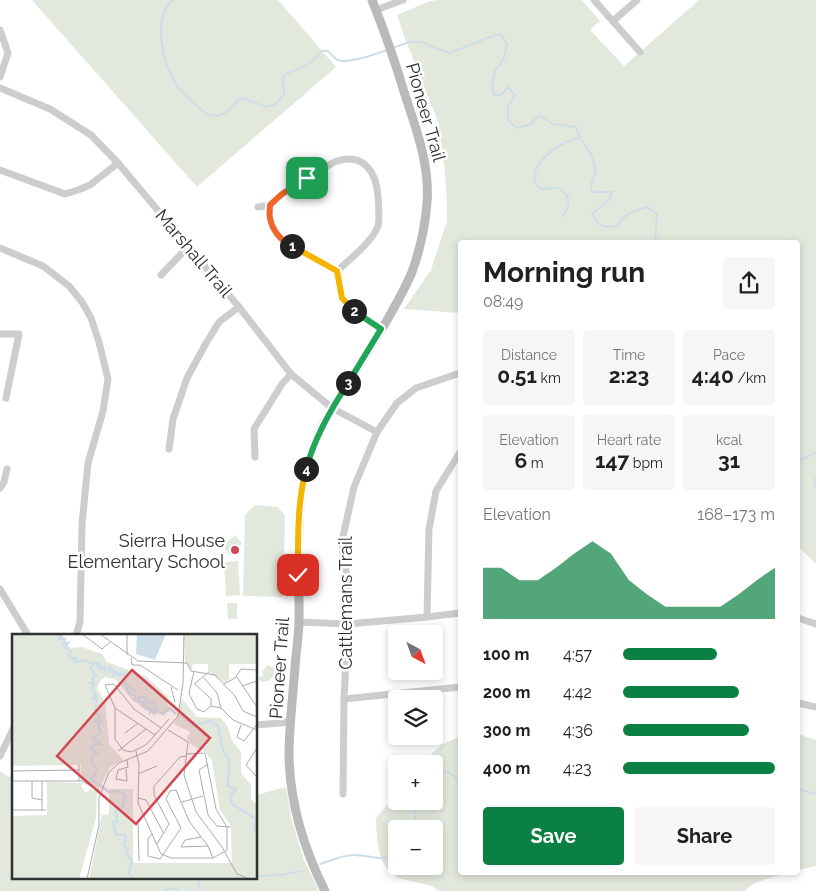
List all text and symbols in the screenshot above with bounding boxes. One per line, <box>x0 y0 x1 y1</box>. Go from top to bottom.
street label: Pioneer Trail <box>402 60 450 164</box>
pin <box>286 157 328 199</box>
icon: arrive <box>293 164 321 192</box>
street label: Marshall Trail <box>151 205 237 301</box>
pin: 1 <box>280 234 304 258</box>
text: 1 <box>289 238 296 254</box>
text: Morning run <box>483 256 645 289</box>
button: share <box>723 257 775 309</box>
text: 08:49 <box>483 292 523 311</box>
pin: 2 <box>342 298 366 324</box>
text: 2 <box>351 303 358 319</box>
text: Distance <box>501 347 557 363</box>
text: Time <box>613 347 645 363</box>
text: Pace <box>713 347 745 363</box>
text: 0.51 <box>497 363 537 388</box>
text: 2:23 <box>609 363 649 388</box>
text: 4:40 <box>692 363 734 388</box>
pin: 3 <box>336 370 360 396</box>
text: km <box>537 370 561 386</box>
text: /km <box>734 370 766 386</box>
text: 3 <box>345 375 352 391</box>
text: Elevation <box>499 432 559 448</box>
text: Heart rate <box>597 432 661 448</box>
text: kcal <box>716 432 742 448</box>
text: 6 <box>514 448 527 473</box>
text: 147 <box>595 448 629 473</box>
text: 31 <box>718 448 740 473</box>
text: m <box>527 455 544 471</box>
text: bpm <box>629 455 663 471</box>
pin: 4 <box>294 456 318 482</box>
text: 4 <box>303 461 311 477</box>
text: Elevation <box>483 505 551 524</box>
text: 168–173 m <box>697 505 775 524</box>
place label: Sierra House Elementary School <box>67 530 225 572</box>
street label: Cattlemans Trail <box>335 536 356 670</box>
marker: Sierra House Elementary School <box>229 544 241 556</box>
pin <box>277 554 319 596</box>
icon: check <box>284 561 312 589</box>
street label: Pioneer Trail <box>265 616 293 719</box>
north arrow <box>388 625 442 680</box>
map controls <box>388 625 443 875</box>
inset map <box>12 634 258 878</box>
text: 100 m <box>483 645 529 664</box>
text: 4:57 <box>563 645 592 664</box>
text: 200 m <box>483 683 530 702</box>
text: 4:42 <box>563 683 592 702</box>
button: layers <box>388 690 443 745</box>
text: 300 m <box>483 721 530 740</box>
text: 4:36 <box>563 721 593 740</box>
button: + <box>388 755 443 810</box>
text: 400 m <box>483 759 531 778</box>
text: 4:23 <box>563 759 592 778</box>
button: Save <box>483 807 624 865</box>
button: Share <box>634 807 775 865</box>
button: − <box>388 820 443 875</box>

